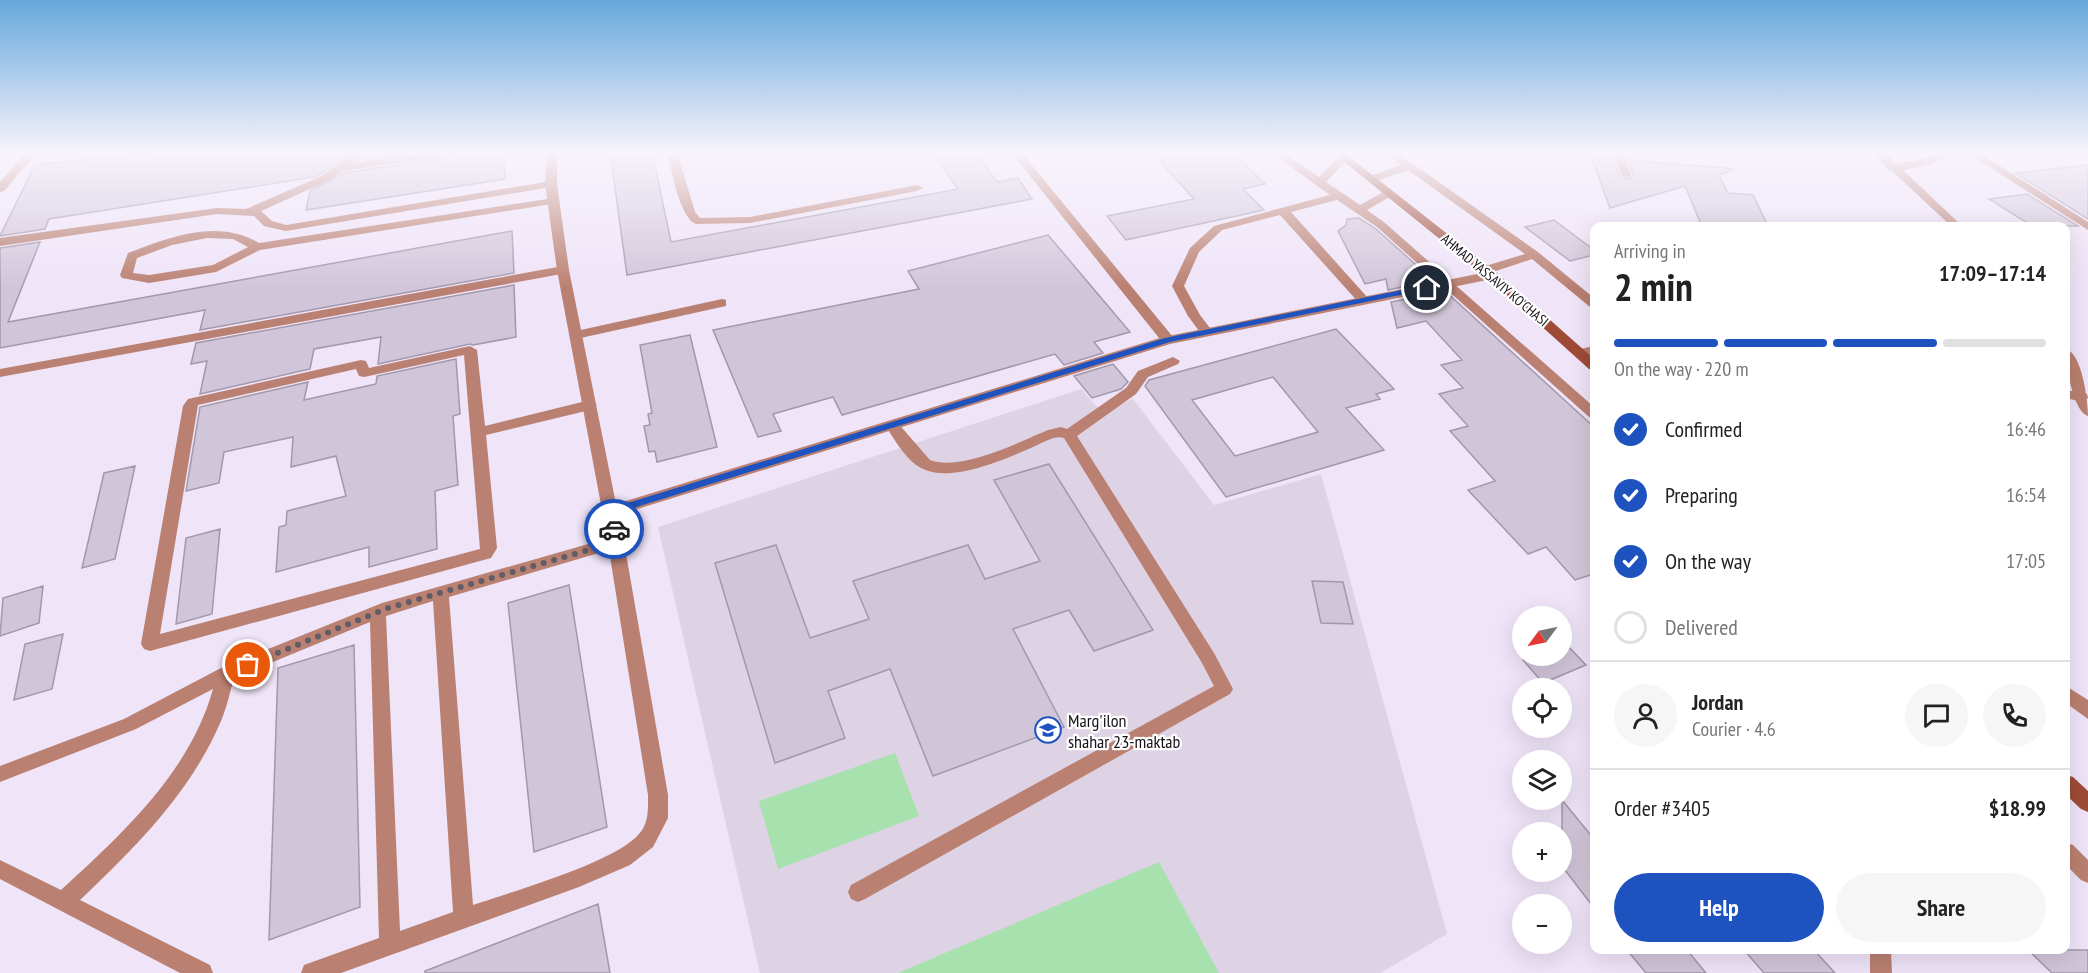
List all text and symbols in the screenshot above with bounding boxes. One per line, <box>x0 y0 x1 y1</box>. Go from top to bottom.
street label: AHMAD YASSAVIY KO'CHASI <box>1438 230 1552 330</box>
text: Arriving in <box>1614 238 1686 264</box>
text: 17:09–17:14 <box>1939 259 2046 287</box>
text: 2 min <box>1614 261 1693 312</box>
pin <box>1401 262 1452 313</box>
icon: home <box>1410 271 1443 304</box>
text: On the way · 220 m <box>1614 356 1749 382</box>
icon: check <box>1614 413 1647 446</box>
text: Confirmed <box>1665 415 1742 443</box>
text: 16:46 <box>2006 416 2046 442</box>
icon: check <box>1614 479 1647 512</box>
text: Preparing <box>1665 481 1738 509</box>
text: 16:54 <box>2006 482 2046 508</box>
courier <box>584 499 644 559</box>
icon: car <box>598 513 631 546</box>
icon: check <box>1614 545 1647 578</box>
text: On the way <box>1665 547 1751 575</box>
text: 17:05 <box>2006 548 2046 574</box>
north arrow <box>1512 606 1572 666</box>
map controls <box>1512 606 1572 954</box>
text: Delivered <box>1665 613 1738 641</box>
pin <box>222 639 273 690</box>
icon: bag <box>231 648 264 681</box>
button: locate <box>1512 678 1572 738</box>
button: person <box>1614 684 1677 747</box>
button: chat <box>1905 684 1968 747</box>
button: phone <box>1983 684 2046 747</box>
text: Jordan <box>1692 688 1743 716</box>
place label: Marg'ilon shahar 23-maktab <box>1068 709 1181 753</box>
school or university icon: Marg'ilon shahar 23-maktab <box>1033 715 1063 745</box>
text: Courier · 4.6 <box>1692 716 1776 742</box>
button: layers <box>1512 750 1572 810</box>
text: Order #3405 <box>1614 794 1711 822</box>
text: $18.99 <box>1989 794 2046 822</box>
button: + <box>1512 822 1572 882</box>
button: Help <box>1614 873 1824 942</box>
button: Share <box>1836 873 2046 942</box>
button: − <box>1512 894 1572 954</box>

